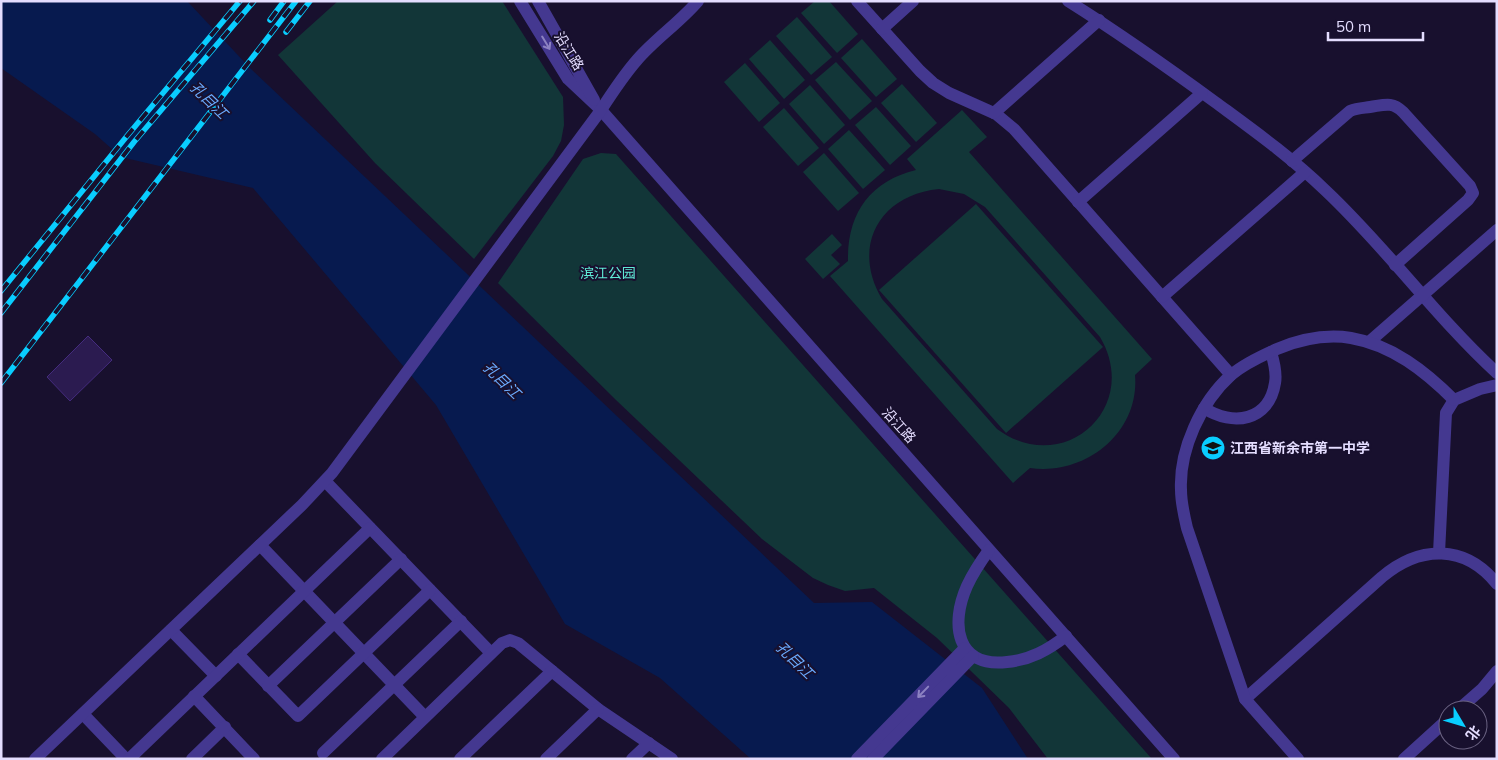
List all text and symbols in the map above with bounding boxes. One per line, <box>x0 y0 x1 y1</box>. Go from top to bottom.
scale bar <box>1328 10 1423 42</box>
text: 50 m <box>1336 17 1371 36</box>
street label: 沿江路 <box>550 28 588 74</box>
one-way arrow <box>541 35 551 49</box>
water label: 孔目江 <box>186 78 233 124</box>
park label: 滨江公园 <box>580 264 636 282</box>
water label: 孔目江 <box>479 358 526 404</box>
street label: 沿江路 <box>878 403 920 447</box>
school or university icon: 江西省新余市第一中学 <box>1200 435 1226 461</box>
place label: 江西省新余市第一中学 <box>1230 439 1370 457</box>
water label: 孔目江 <box>772 638 819 684</box>
one-way arrow <box>916 686 929 698</box>
north arrow <box>1438 700 1488 750</box>
text: 北 <box>1462 722 1485 744</box>

